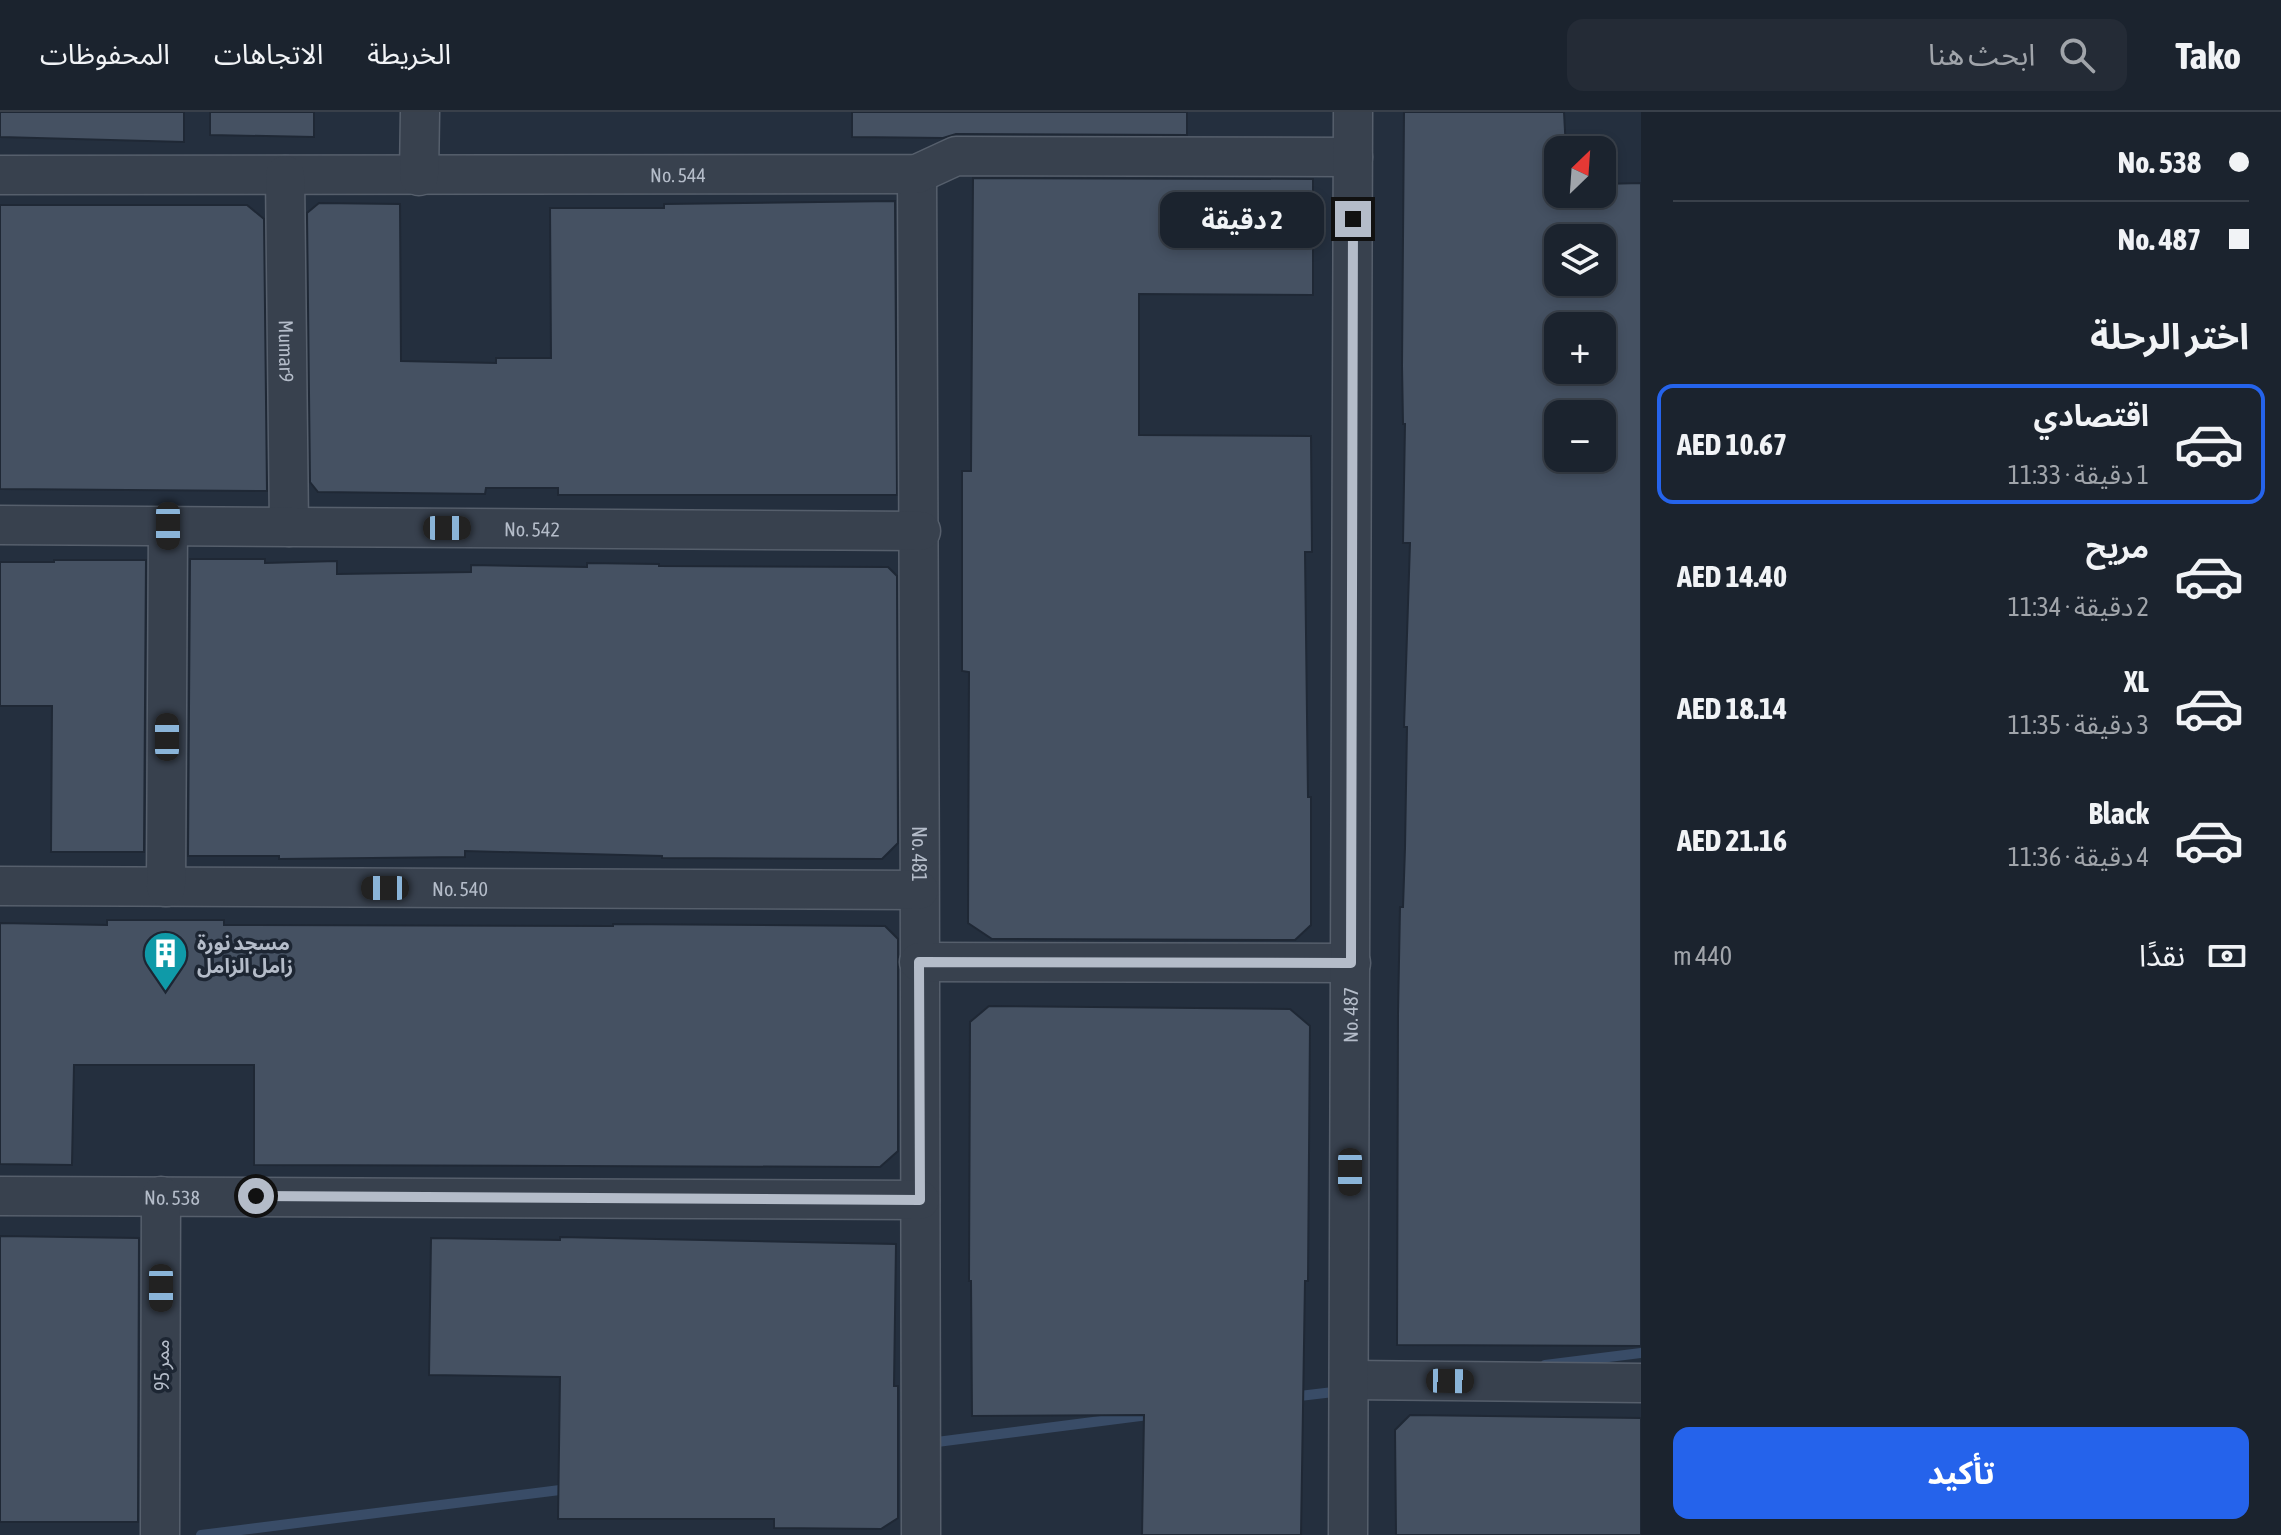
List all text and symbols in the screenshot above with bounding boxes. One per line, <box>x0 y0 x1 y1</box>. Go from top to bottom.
search box <box>1567 19 2127 91</box>
icon: search <box>2055 33 2099 77</box>
text: Tako <box>2175 34 2241 77</box>
text: ابحث هنا <box>1928 37 2035 71</box>
text: المحفوظات <box>40 38 170 70</box>
text: الاتجاهات <box>214 38 323 70</box>
text: الخريطة <box>367 38 451 70</box>
north arrow <box>1544 136 1616 208</box>
map controls <box>1544 136 1616 472</box>
text: No. 538 <box>2117 145 2201 179</box>
street label: No. 544 <box>650 163 706 186</box>
callout: 2 دقيقة <box>1161 191 1325 247</box>
route end <box>1335 201 1371 237</box>
text: 2 دقيقة <box>1201 205 1283 235</box>
text: No. 487 <box>2117 222 2201 256</box>
button: layers <box>1544 224 1616 296</box>
button: + <box>1544 312 1616 384</box>
text: اختر الرحلة <box>2090 315 2249 357</box>
street label: Mumar9 <box>275 320 299 382</box>
text: اقتصادي <box>2034 398 2149 432</box>
button: − <box>1544 400 1616 472</box>
icon: car <box>2173 408 2245 480</box>
text: AED 10.67 <box>1677 427 1787 461</box>
text: 1 دقيقة · 11:33 <box>2008 460 2149 490</box>
car <box>156 502 180 550</box>
car <box>423 516 471 540</box>
street label: No. 542 <box>504 517 560 540</box>
text: مريح <box>2086 530 2149 564</box>
icon: car <box>2173 540 2245 612</box>
text: AED 14.40 <box>1677 559 1787 593</box>
text: 2 دقيقة · 11:34 <box>2008 592 2149 622</box>
text: XL <box>2124 664 2149 698</box>
icon: car <box>2173 672 2245 744</box>
text: AED 18.14 <box>1677 691 1787 725</box>
text: 3 دقيقة · 11:35 <box>2008 710 2149 740</box>
car <box>155 713 179 761</box>
text: Black <box>2089 796 2149 830</box>
icon: car <box>2173 804 2245 876</box>
text: AED 21.16 <box>1677 823 1787 857</box>
street label: No. 481 <box>908 826 931 882</box>
text: 4 دقيقة · 11:36 <box>2008 842 2149 872</box>
car <box>361 876 409 900</box>
street label: No. 540 <box>432 876 488 900</box>
building icon: مسجد نورة زامل الزامل <box>142 929 190 992</box>
place label: مسجد نورة زامل الزامل <box>197 931 293 978</box>
icon: cash <box>2205 934 2249 978</box>
text: نقدًا <box>2139 938 2185 972</box>
text: 440 m <box>1673 941 1732 971</box>
street label: No. 487 <box>1338 987 1361 1043</box>
car <box>1338 1148 1362 1196</box>
route start <box>238 1178 274 1214</box>
street label: No. 538 <box>144 1185 200 1208</box>
car <box>149 1264 173 1312</box>
street label: ممر 95 <box>150 1339 174 1391</box>
car <box>1426 1369 1474 1393</box>
button: تأكيد <box>1673 1427 2249 1519</box>

